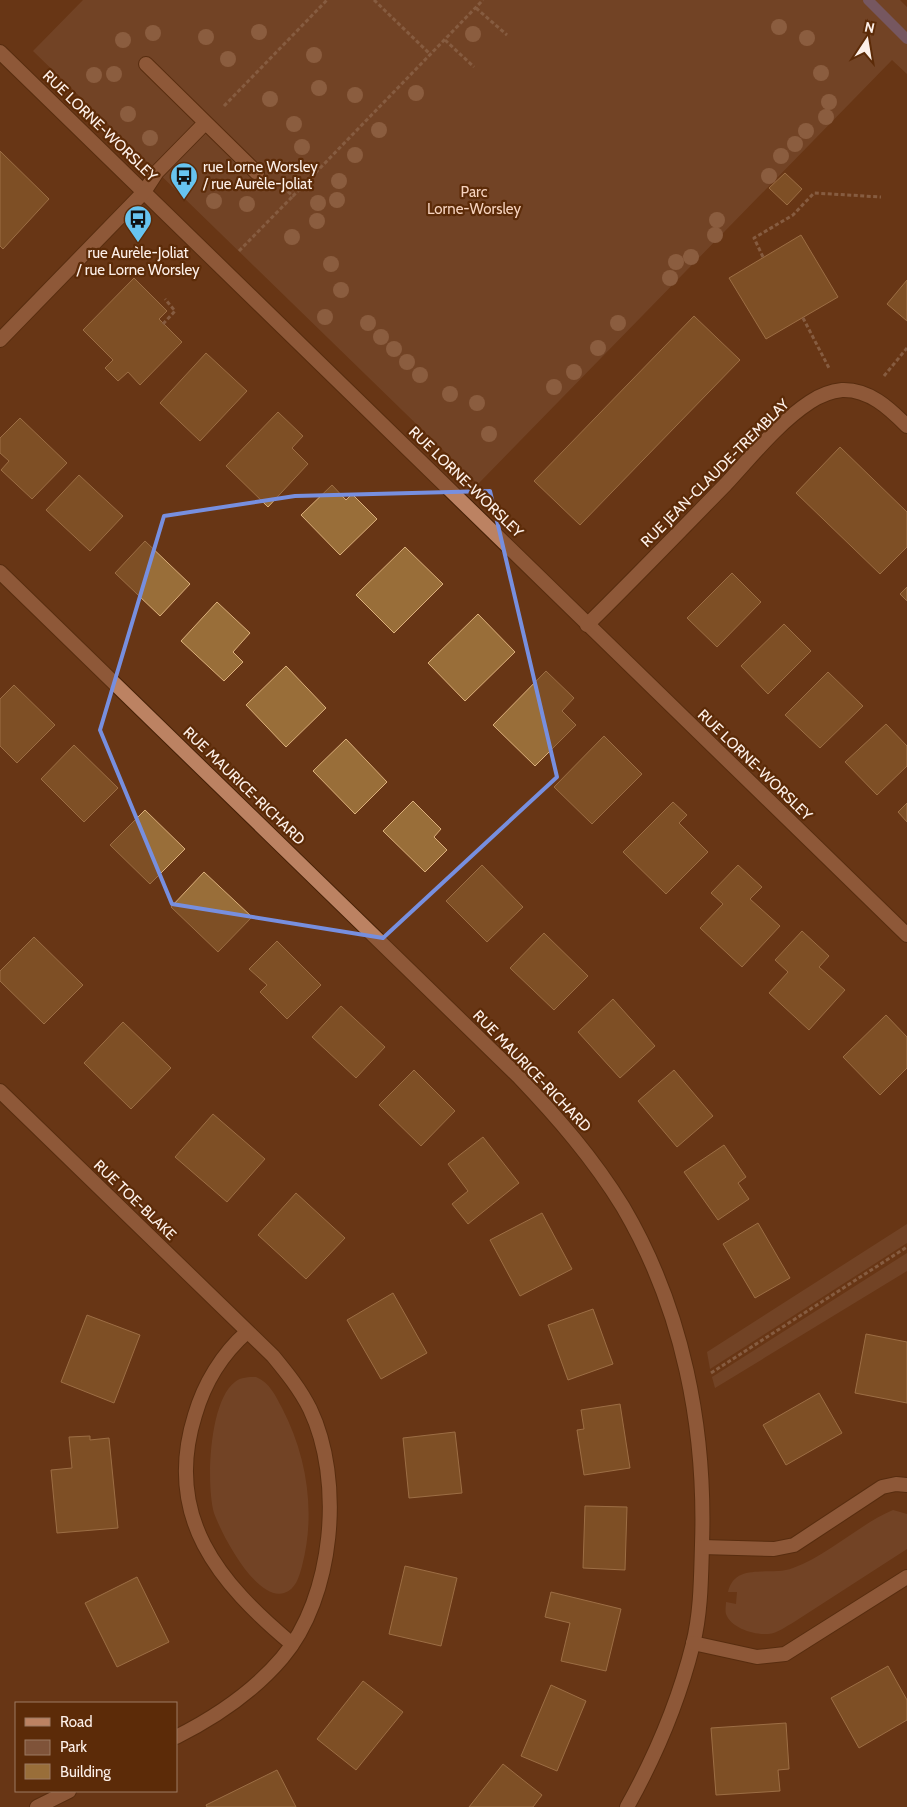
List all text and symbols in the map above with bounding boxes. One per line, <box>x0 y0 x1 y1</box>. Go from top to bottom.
north arrow <box>842 15 892 65</box>
text: N <box>863 17 876 37</box>
street label: RUE LORNE-WORSLEY <box>39 67 161 186</box>
place label: rue Lorne Worsley / rue Aurèle-Joliat <box>202 158 318 193</box>
bus stop icon: rue Lorne Worsley / rue Aurèle-Joliat <box>169 161 199 200</box>
park label: Parc Lorne-Worsley <box>427 183 521 218</box>
bus stop icon: rue Aurèle-Joliat / rue Lorne Worsley <box>123 204 153 243</box>
place label: rue Aurèle-Joliat / rue Lorne Worsley <box>75 244 200 279</box>
street label: RUE JEAN-CLAUDE-TREMBLAY <box>637 395 793 551</box>
street label: RUE LORNE-WORSLEY <box>405 423 527 542</box>
street label: RUE LORNE-WORSLEY <box>694 706 816 825</box>
street label: RUE MAURICE-RICHARD <box>179 723 309 849</box>
street label: RUE MAURICE-RICHARD <box>469 1006 595 1136</box>
street label: RUE TOE-BLAKE <box>90 1156 180 1244</box>
legend <box>15 1702 178 1792</box>
text: Road <box>60 1713 93 1731</box>
text: Park <box>60 1738 87 1756</box>
text: Building <box>60 1763 111 1781</box>

